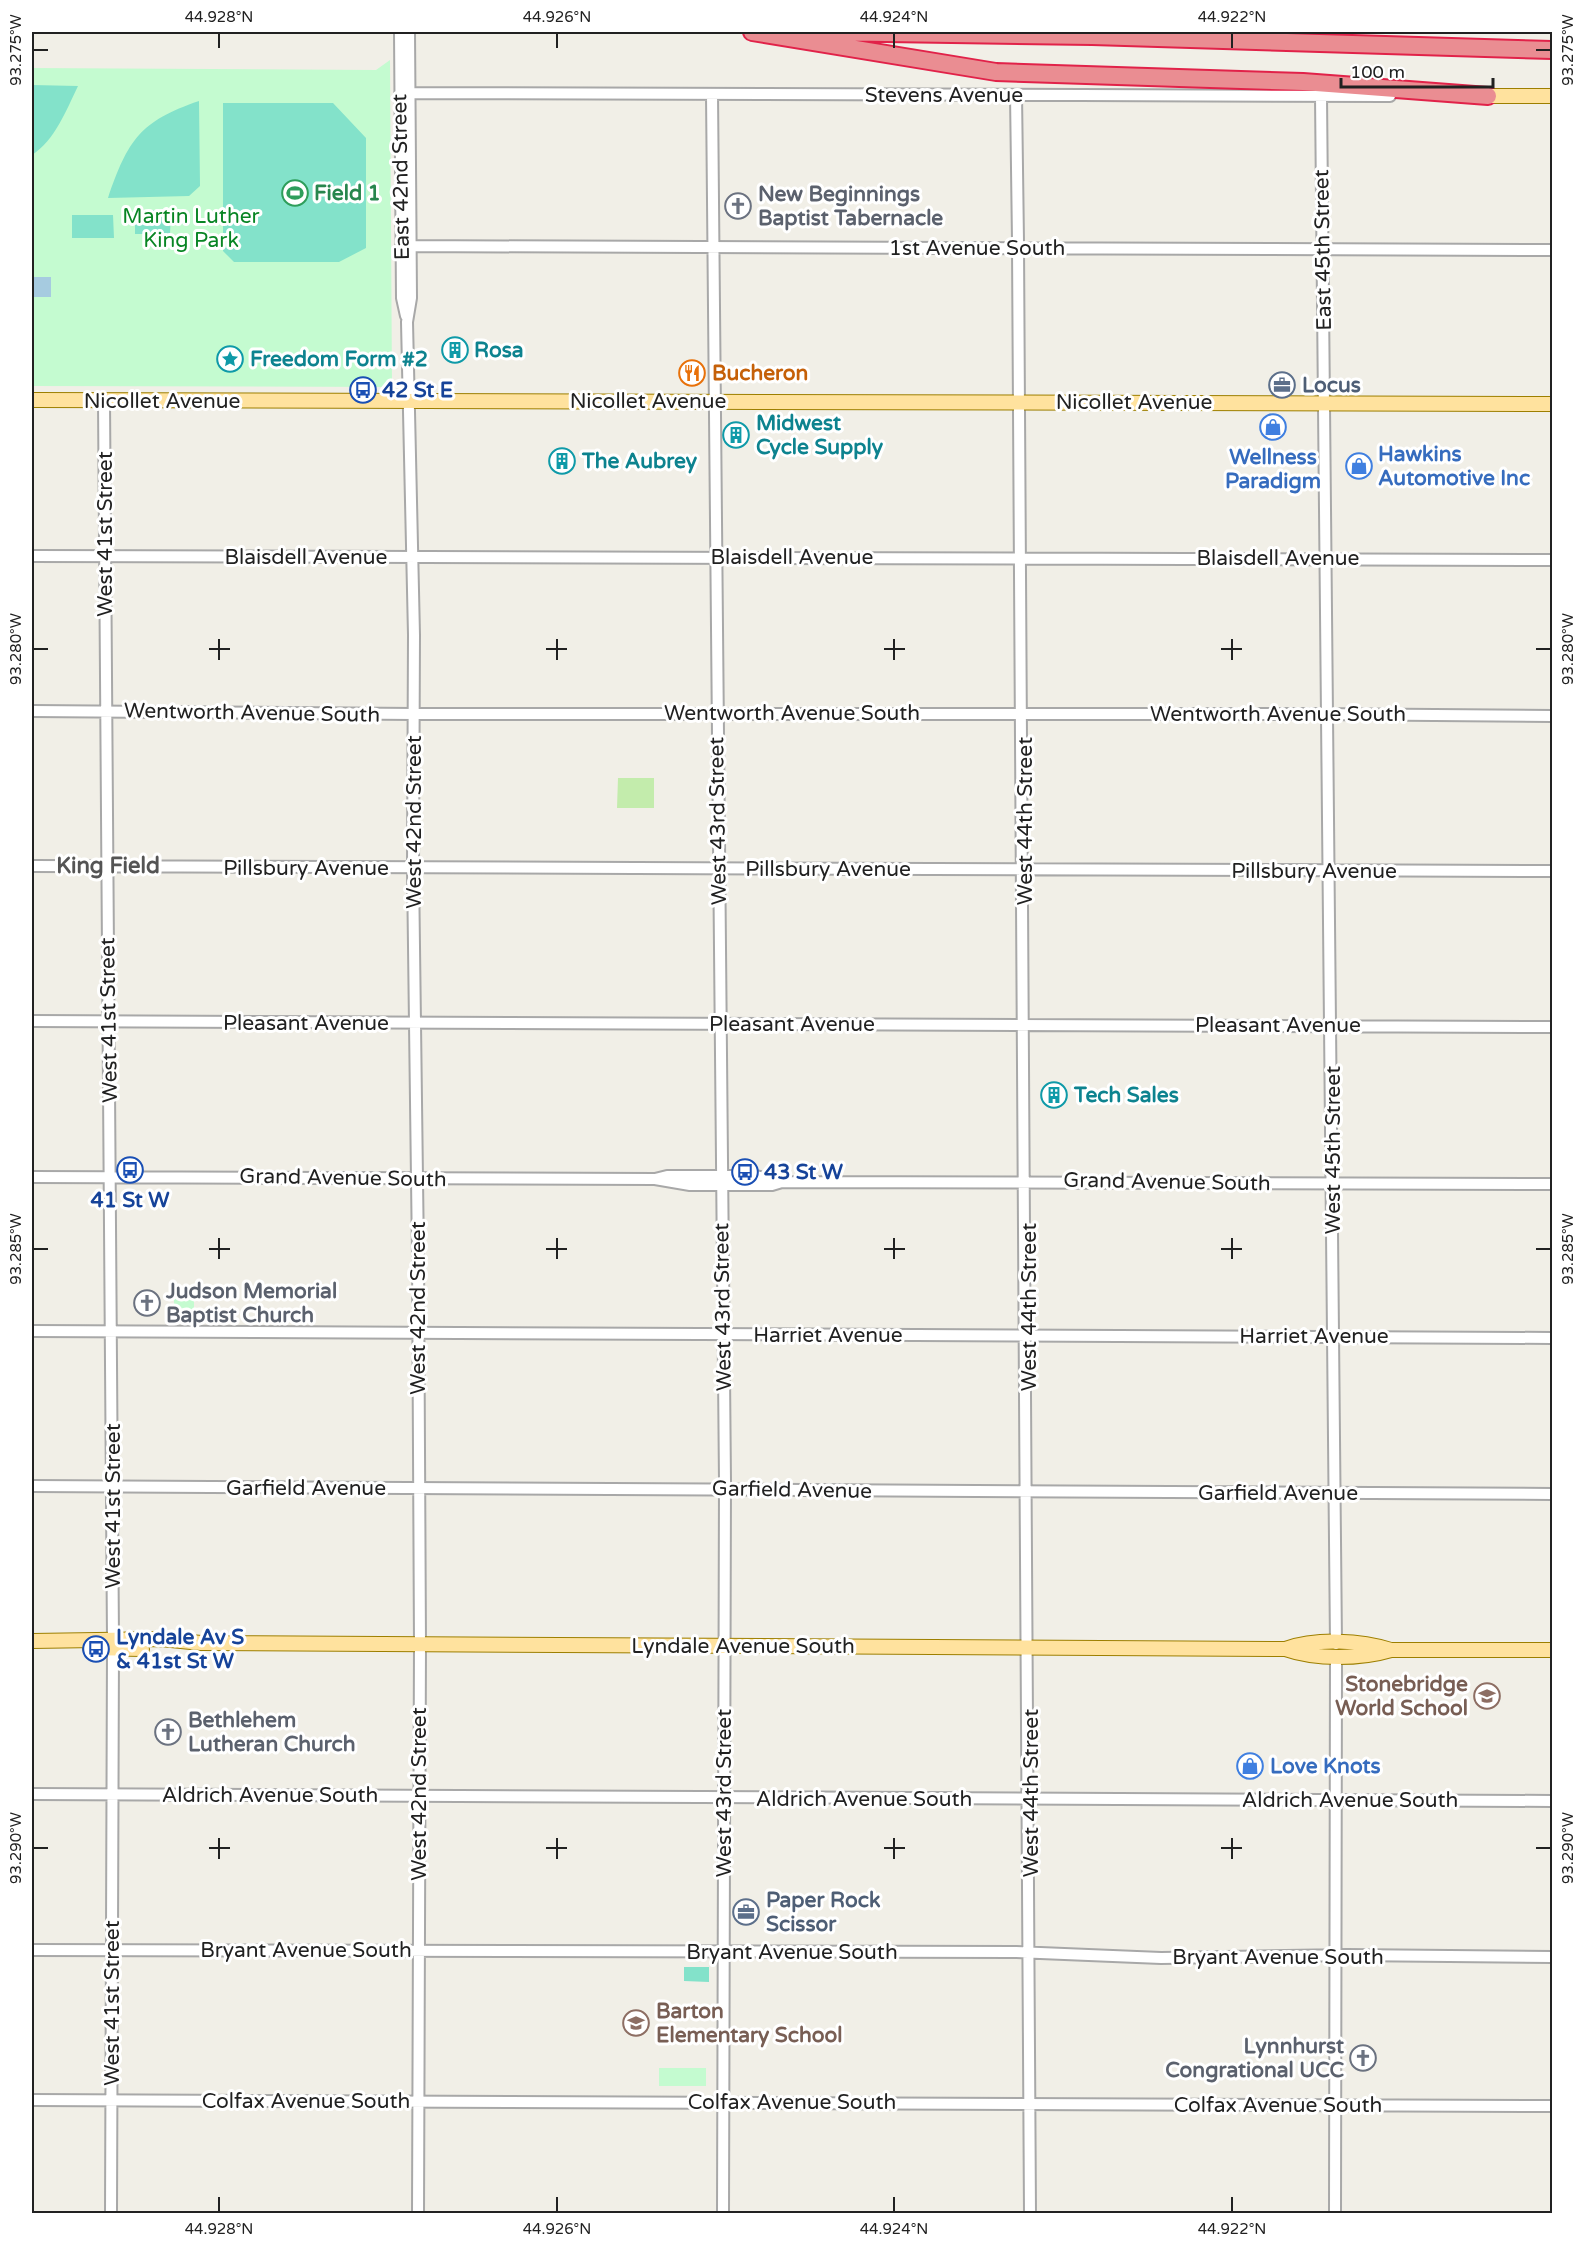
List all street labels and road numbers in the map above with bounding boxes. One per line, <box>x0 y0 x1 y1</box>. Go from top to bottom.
street label: Stevens Avenue <box>865 83 1023 108</box>
street label: East 42nd Street <box>387 94 415 260</box>
street label: East 45th Street <box>1309 169 1337 331</box>
street label: 1st Avenue South <box>889 236 1065 261</box>
street label: Nicollet Avenue <box>84 389 240 414</box>
street label: Nicollet Avenue <box>570 389 726 414</box>
street label: Nicollet Avenue <box>1056 390 1212 415</box>
street label: West 41st Street <box>93 451 118 617</box>
street label: Blaisdell Avenue <box>225 545 388 570</box>
street label: Blaisdell Avenue <box>711 545 874 570</box>
street label: Blaisdell Avenue <box>1197 546 1360 571</box>
street label: Wentworth Avenue South <box>124 698 380 728</box>
street label: Wentworth Avenue South <box>664 701 920 726</box>
street label: Wentworth Avenue South <box>1150 702 1406 727</box>
street label: West 42nd Street <box>402 735 427 909</box>
street label: West 43rd Street <box>704 737 732 905</box>
street label: West 44th Street <box>1013 737 1038 905</box>
street label: Pillsbury Avenue <box>223 856 389 881</box>
street label: Pillsbury Avenue <box>745 857 911 882</box>
street label: Pillsbury Avenue <box>1231 859 1397 884</box>
street label: West 41st Street <box>95 937 123 1103</box>
street label: Pleasant Avenue <box>223 1011 389 1036</box>
street label: Pleasant Avenue <box>709 1012 875 1037</box>
street label: Pleasant Avenue <box>1195 1013 1361 1038</box>
street label: West 45th Street <box>1321 1066 1346 1234</box>
street label: Grand Avenue South <box>239 1164 447 1192</box>
street label: Grand Avenue South <box>1063 1168 1271 1196</box>
street label: West 42nd Street <box>406 1221 431 1395</box>
street label: West 43rd Street <box>709 1223 737 1391</box>
street label: West 44th Street <box>1017 1223 1042 1391</box>
street label: Harriet Avenue <box>753 1323 903 1348</box>
street label: Harriet Avenue <box>1239 1324 1389 1349</box>
street label: West 41st Street <box>101 1423 126 1589</box>
street label: Garfield Avenue <box>226 1476 386 1501</box>
street label: Garfield Avenue <box>712 1476 872 1504</box>
street label: Garfield Avenue <box>1198 1481 1358 1506</box>
street label: Lyndale Avenue South <box>631 1634 855 1659</box>
street label: West 42nd Street <box>407 1707 432 1881</box>
street label: West 43rd Street <box>712 1709 737 1877</box>
street label: West 44th Street <box>1019 1709 1044 1877</box>
street label: Aldrich Avenue South <box>162 1783 378 1808</box>
street label: Aldrich Avenue South <box>756 1787 972 1812</box>
street label: Aldrich Avenue South <box>1242 1788 1458 1813</box>
street label: West 41st Street <box>100 1920 125 2086</box>
street label: Bryant Avenue South <box>200 1938 412 1963</box>
street label: Bryant Avenue South <box>686 1940 898 1965</box>
street label: Bryant Avenue South <box>1172 1945 1384 1970</box>
street label: Colfax Avenue South <box>202 2089 410 2114</box>
street label: Colfax Avenue South <box>688 2090 896 2115</box>
street label: Colfax Avenue South <box>1174 2093 1382 2118</box>

